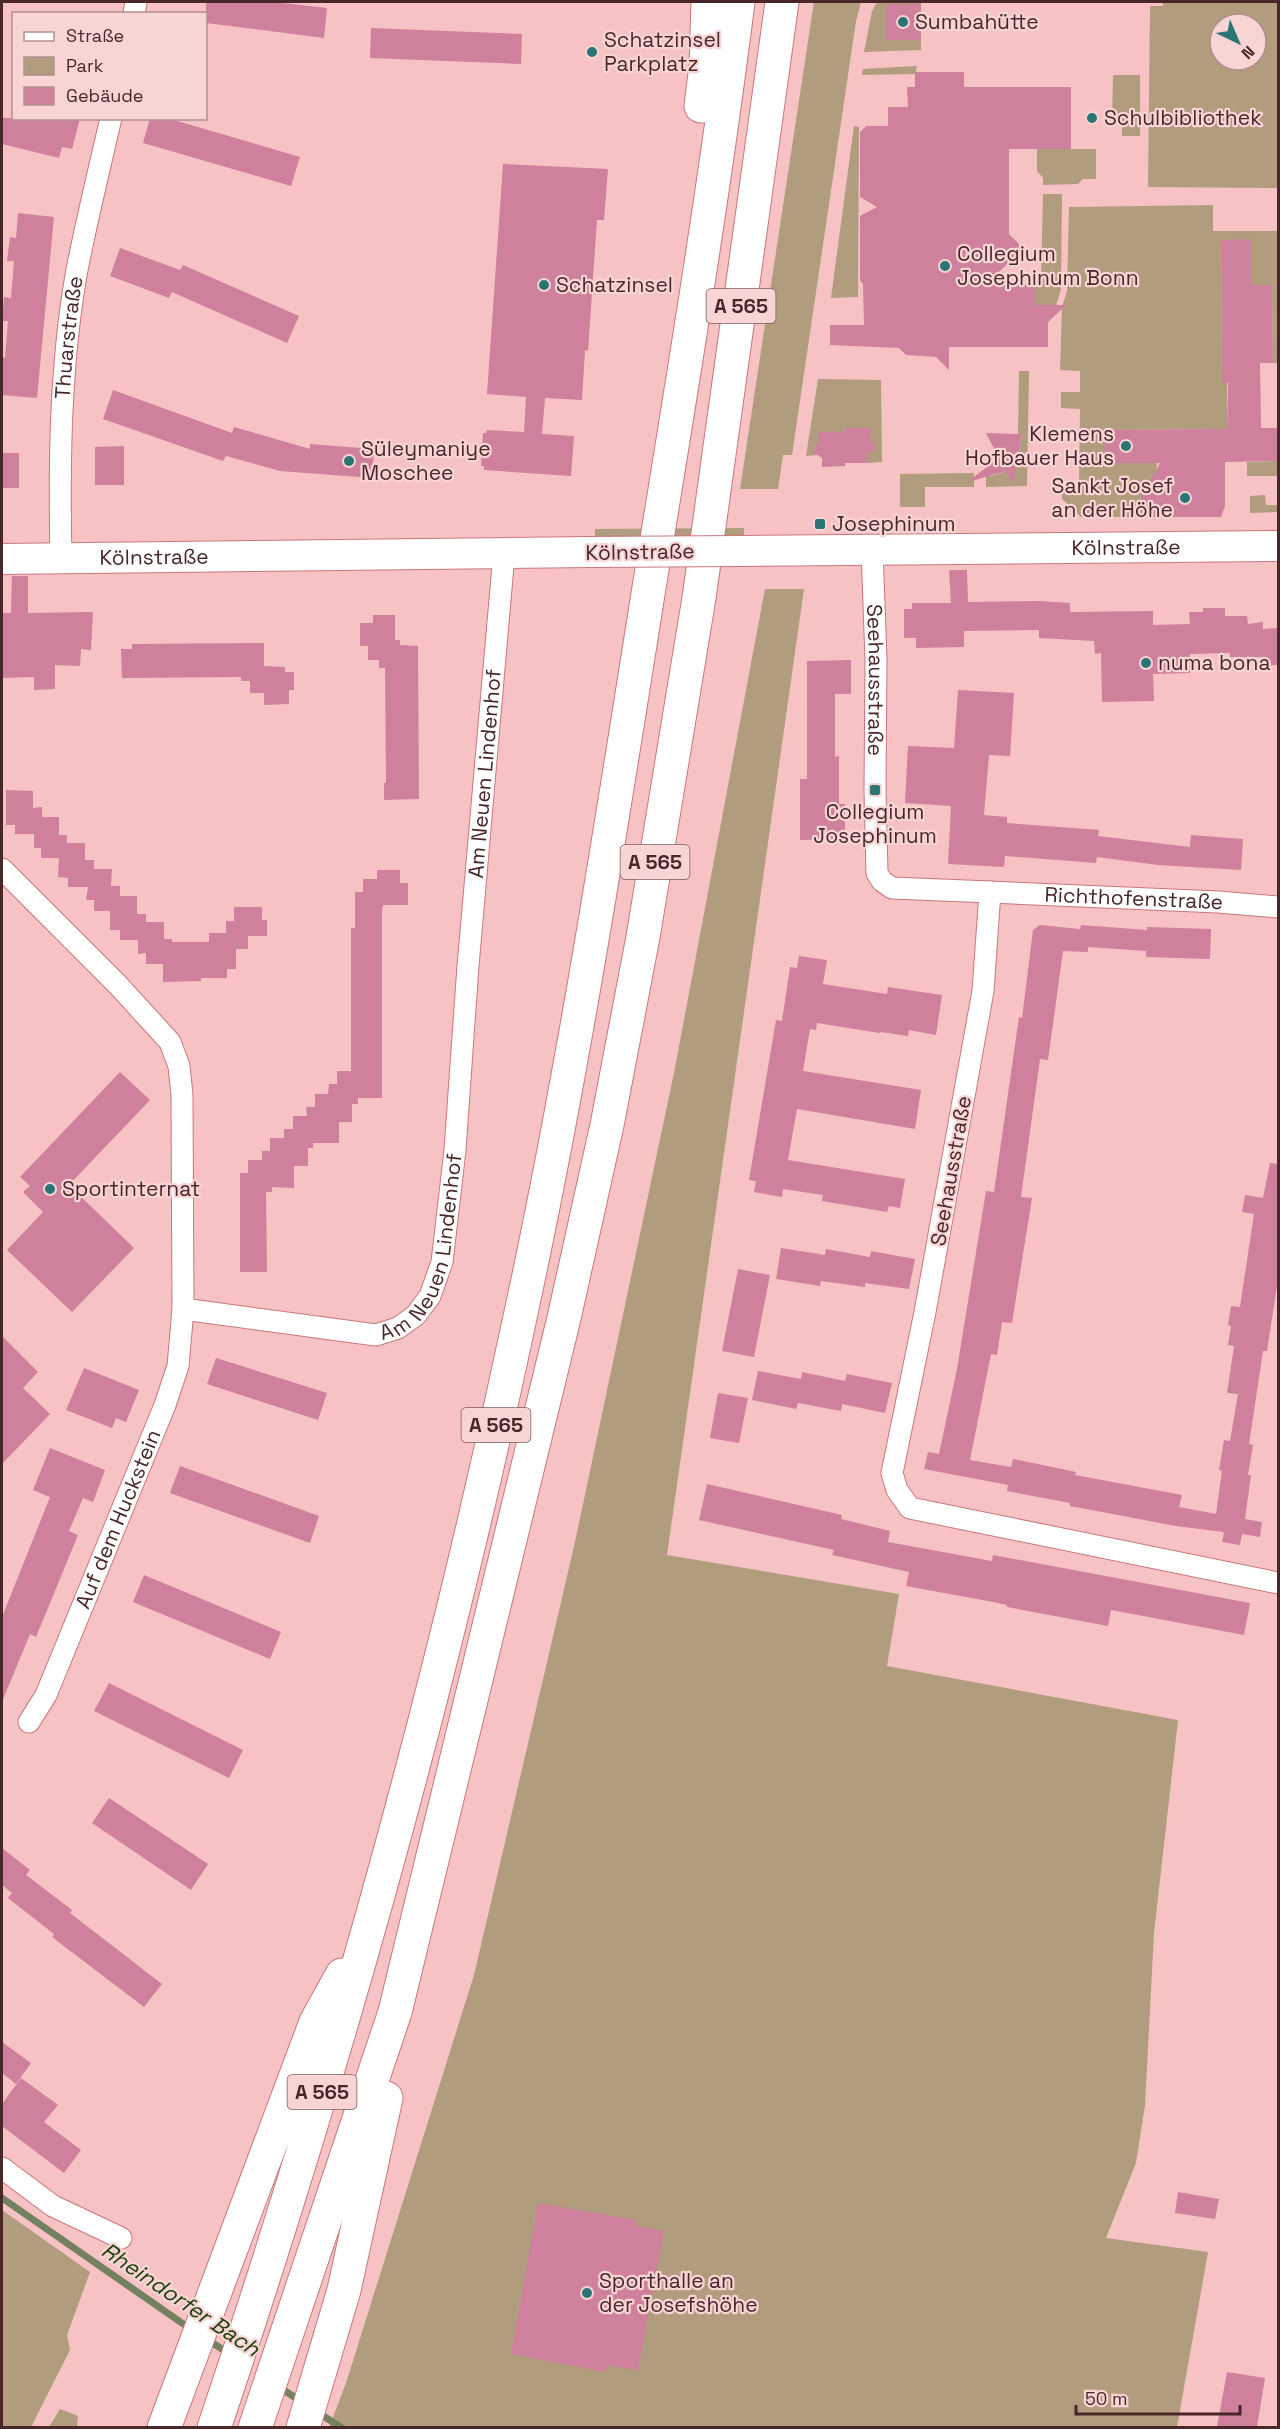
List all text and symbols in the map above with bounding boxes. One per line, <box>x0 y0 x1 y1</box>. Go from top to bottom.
place label: Sumbahütte <box>915 8 1039 35</box>
legend <box>12 12 207 120</box>
north arrow <box>1208 12 1268 72</box>
marker: Sumbahütte <box>896 15 910 29</box>
text: Straße <box>66 24 124 47</box>
place label: Schatzinsel Parkplatz <box>604 26 721 77</box>
text: N <box>1237 41 1259 64</box>
marker: Schatzinsel Parkplatz <box>585 45 599 59</box>
text: Park <box>66 54 104 77</box>
text: Gebäude <box>66 84 144 107</box>
place label: Schulbibliothek <box>1104 104 1261 131</box>
marker: Schulbibliothek <box>1085 111 1099 125</box>
place label: Collegium Josephinum Bonn <box>957 240 1139 291</box>
marker: Collegium Josephinum Bonn <box>938 259 952 273</box>
place label: Schatzinsel <box>556 271 673 298</box>
street label: Thuarstraße <box>49 274 89 400</box>
marker: Schatzinsel <box>537 278 551 292</box>
road number: A 565 <box>706 289 776 323</box>
place label: Klemens Hofbauer Haus <box>965 420 1114 471</box>
place label: Süleymaniye Moschee <box>361 435 491 486</box>
marker: Klemens Hofbauer Haus <box>1119 439 1133 453</box>
marker: Süleymaniye Moschee <box>342 454 356 468</box>
place label: Sankt Josef an der Höhe <box>1051 472 1173 523</box>
marker: Sankt Josef an der Höhe <box>1178 491 1192 505</box>
place label: Josephinum <box>832 510 956 537</box>
marker: Josephinum <box>813 517 827 531</box>
street label: Kölnstraße <box>1071 533 1181 561</box>
street label: Kölnstraße <box>585 537 695 566</box>
street label: Kölnstraße <box>99 543 209 571</box>
street label: Seehausstraße <box>861 603 890 756</box>
place label: numa bona <box>1158 649 1271 676</box>
marker: numa bona <box>1139 656 1153 670</box>
street label: Am Neuen Lindenhof <box>462 668 507 879</box>
marker: Collegium Josephinum <box>868 783 882 797</box>
place label: Collegium Josephinum <box>813 798 937 849</box>
road number: A 565 <box>620 845 690 879</box>
street label: Richthofenstraße <box>1044 880 1224 915</box>
street label: Seehausstraße <box>924 1094 977 1248</box>
street label: Am Neuen Lindenhof <box>376 1152 468 1346</box>
place label: Sportinternat <box>62 1175 200 1202</box>
marker: Sportinternat <box>43 1182 57 1196</box>
road number: A 565 <box>462 1408 530 1442</box>
street label: Auf dem Huckstein <box>69 1425 166 1612</box>
road number: A 565 <box>288 2075 356 2109</box>
water label: Rheindorfer Bach <box>96 2236 266 2363</box>
place label: Sporthalle an der Josefshöhe <box>599 2267 758 2318</box>
marker: Sporthalle an der Josefshöhe <box>580 2286 594 2300</box>
scale bar <box>1076 2378 1240 2416</box>
text: 50 m <box>1085 2387 1127 2410</box>

